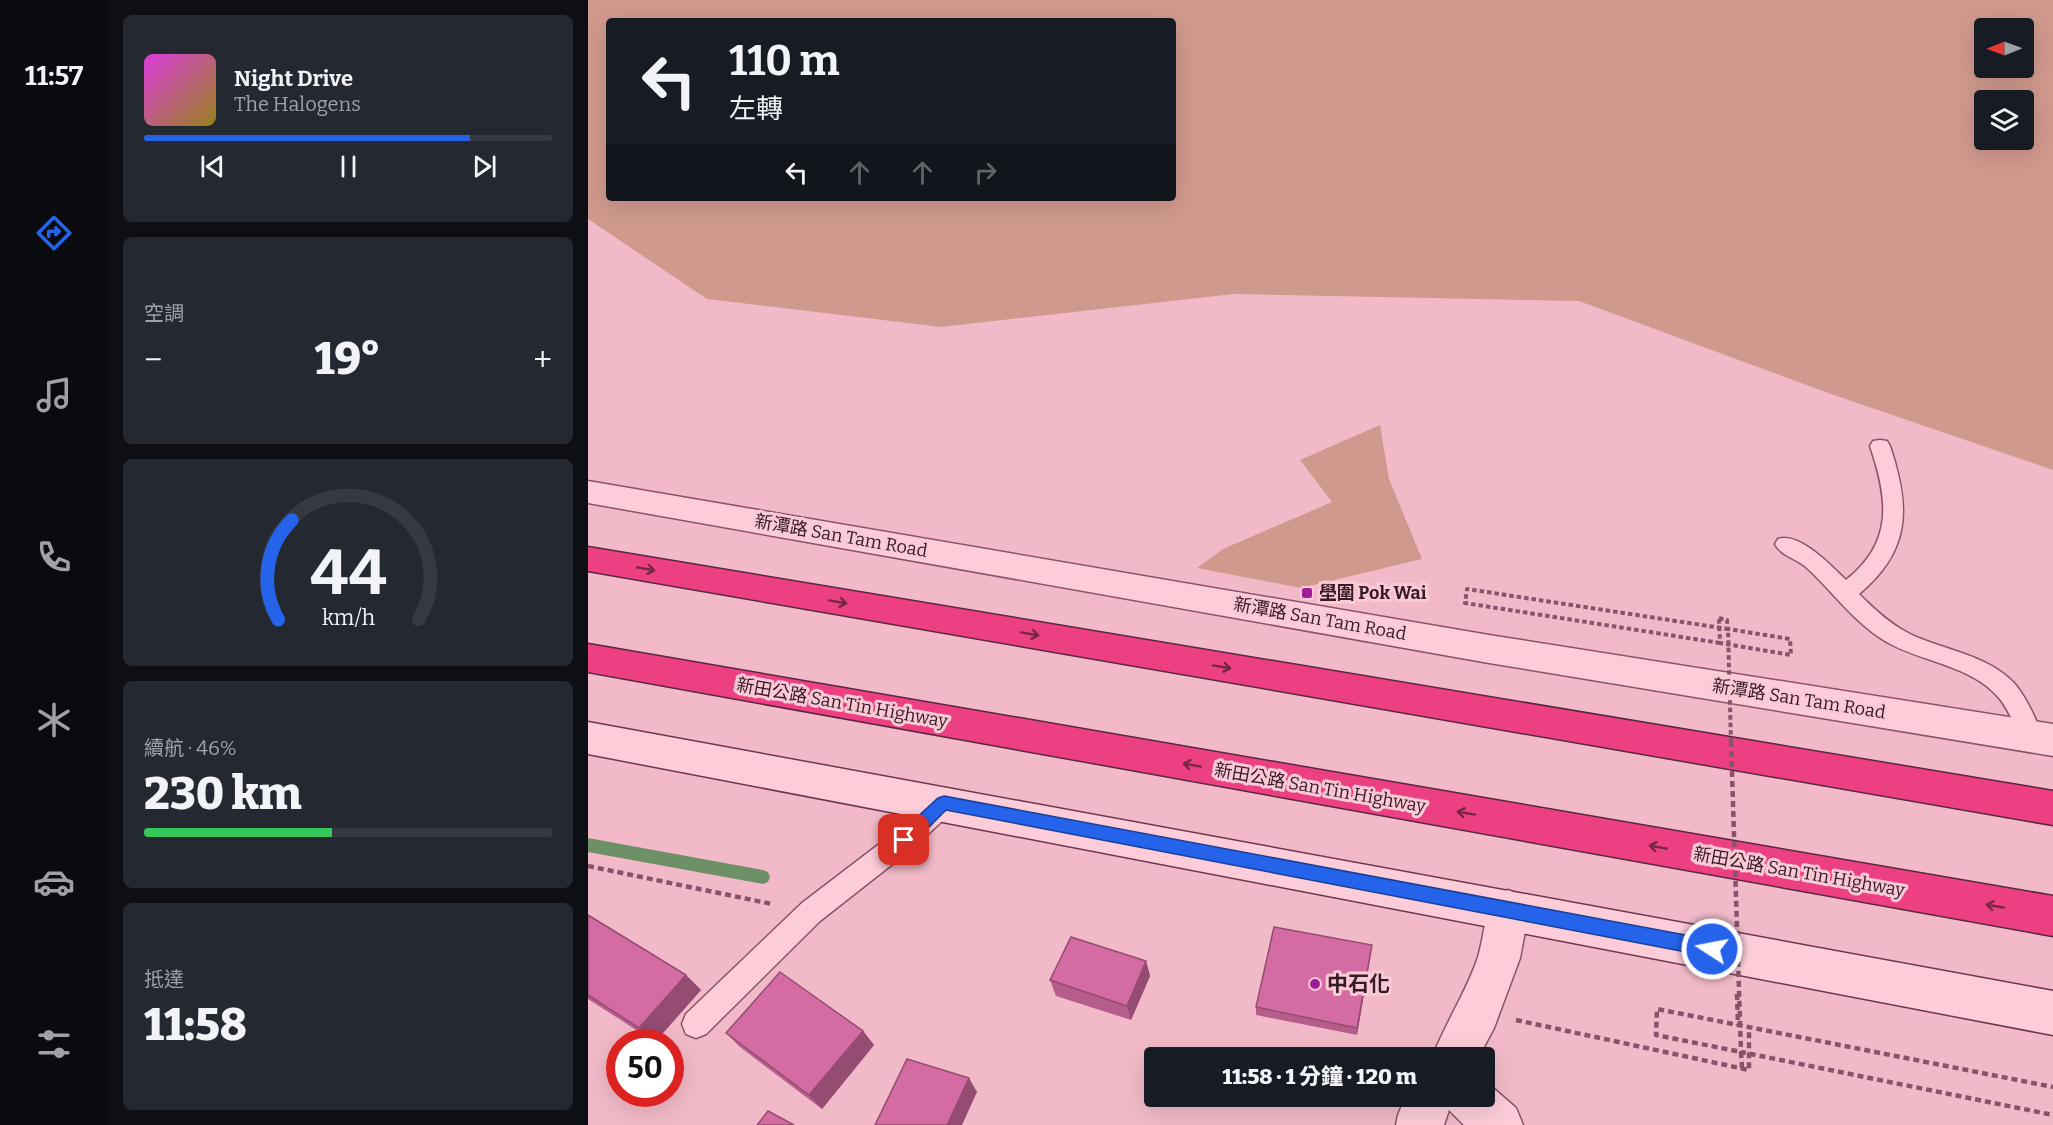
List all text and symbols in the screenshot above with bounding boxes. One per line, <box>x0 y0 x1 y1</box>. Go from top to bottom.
north arrow <box>1974 18 2034 78</box>
map controls <box>1974 18 2034 150</box>
text: 110 m <box>729 36 840 86</box>
icon: left <box>630 42 708 120</box>
text: 11:57 <box>25 60 83 92</box>
text: Night Drive <box>234 65 353 92</box>
button: layers <box>1974 90 2034 150</box>
text: The Halogens <box>234 92 361 116</box>
text: 左轉 <box>729 93 783 125</box>
icon: previous <box>196 150 229 183</box>
icon: pause <box>332 150 365 183</box>
icon: next <box>468 150 501 183</box>
icon: left <box>780 156 813 189</box>
icon: ahead <box>843 156 876 189</box>
icon: ahead <box>906 156 939 189</box>
icon: right <box>969 156 1002 189</box>
icon: directions <box>33 212 75 254</box>
text: 空調 <box>144 301 184 325</box>
text: 19° <box>315 332 381 386</box>
text: − <box>144 340 162 380</box>
text: + <box>533 340 552 380</box>
icon: music <box>33 374 75 416</box>
street label: 新潭路 San Tam Road <box>753 510 930 562</box>
icon: phone <box>33 536 75 578</box>
text: 44 <box>310 536 386 611</box>
one-way arrow <box>635 564 655 575</box>
place label: 壆圍 Pok Wai <box>1319 582 1427 604</box>
marker: 壆圍 Pok Wai <box>1300 586 1314 600</box>
street label: 新潭路 San Tam Road <box>1232 593 1409 645</box>
one-way arrow <box>828 596 847 607</box>
text: km/h <box>321 605 375 631</box>
one-way arrow <box>1020 629 1040 640</box>
one-way arrow <box>1212 662 1232 673</box>
street label: 新田公路 San Tin Highway <box>735 674 950 733</box>
street label: 新潭路 San Tam Road <box>1711 674 1888 724</box>
icon: climate <box>33 699 75 741</box>
text: 續航 · 46% <box>144 736 237 760</box>
one-way arrow <box>1182 759 1202 770</box>
street label: 新田公路 San Tin Highway <box>1213 759 1428 818</box>
text: 230 km <box>144 767 302 821</box>
one-way arrow <box>1457 808 1477 819</box>
pin <box>878 814 929 865</box>
icon: arrive <box>887 823 920 856</box>
one-way arrow <box>1649 841 1669 852</box>
street label: 新田公路 San Tin Highway <box>1692 843 1907 902</box>
icon: car <box>33 861 75 903</box>
one-way arrow <box>1986 900 2006 911</box>
position arrow <box>1680 917 1744 981</box>
text: 抵達 <box>144 967 184 991</box>
place label: 中石化 <box>1327 971 1390 997</box>
marker: 中石化 <box>1308 977 1322 991</box>
text: 11:58 <box>144 998 247 1052</box>
icon: filters <box>33 1023 75 1065</box>
speed limit sign: 50 <box>606 1029 684 1107</box>
text: 11:58 · 1 分鐘 · 120 m <box>1222 1063 1417 1090</box>

